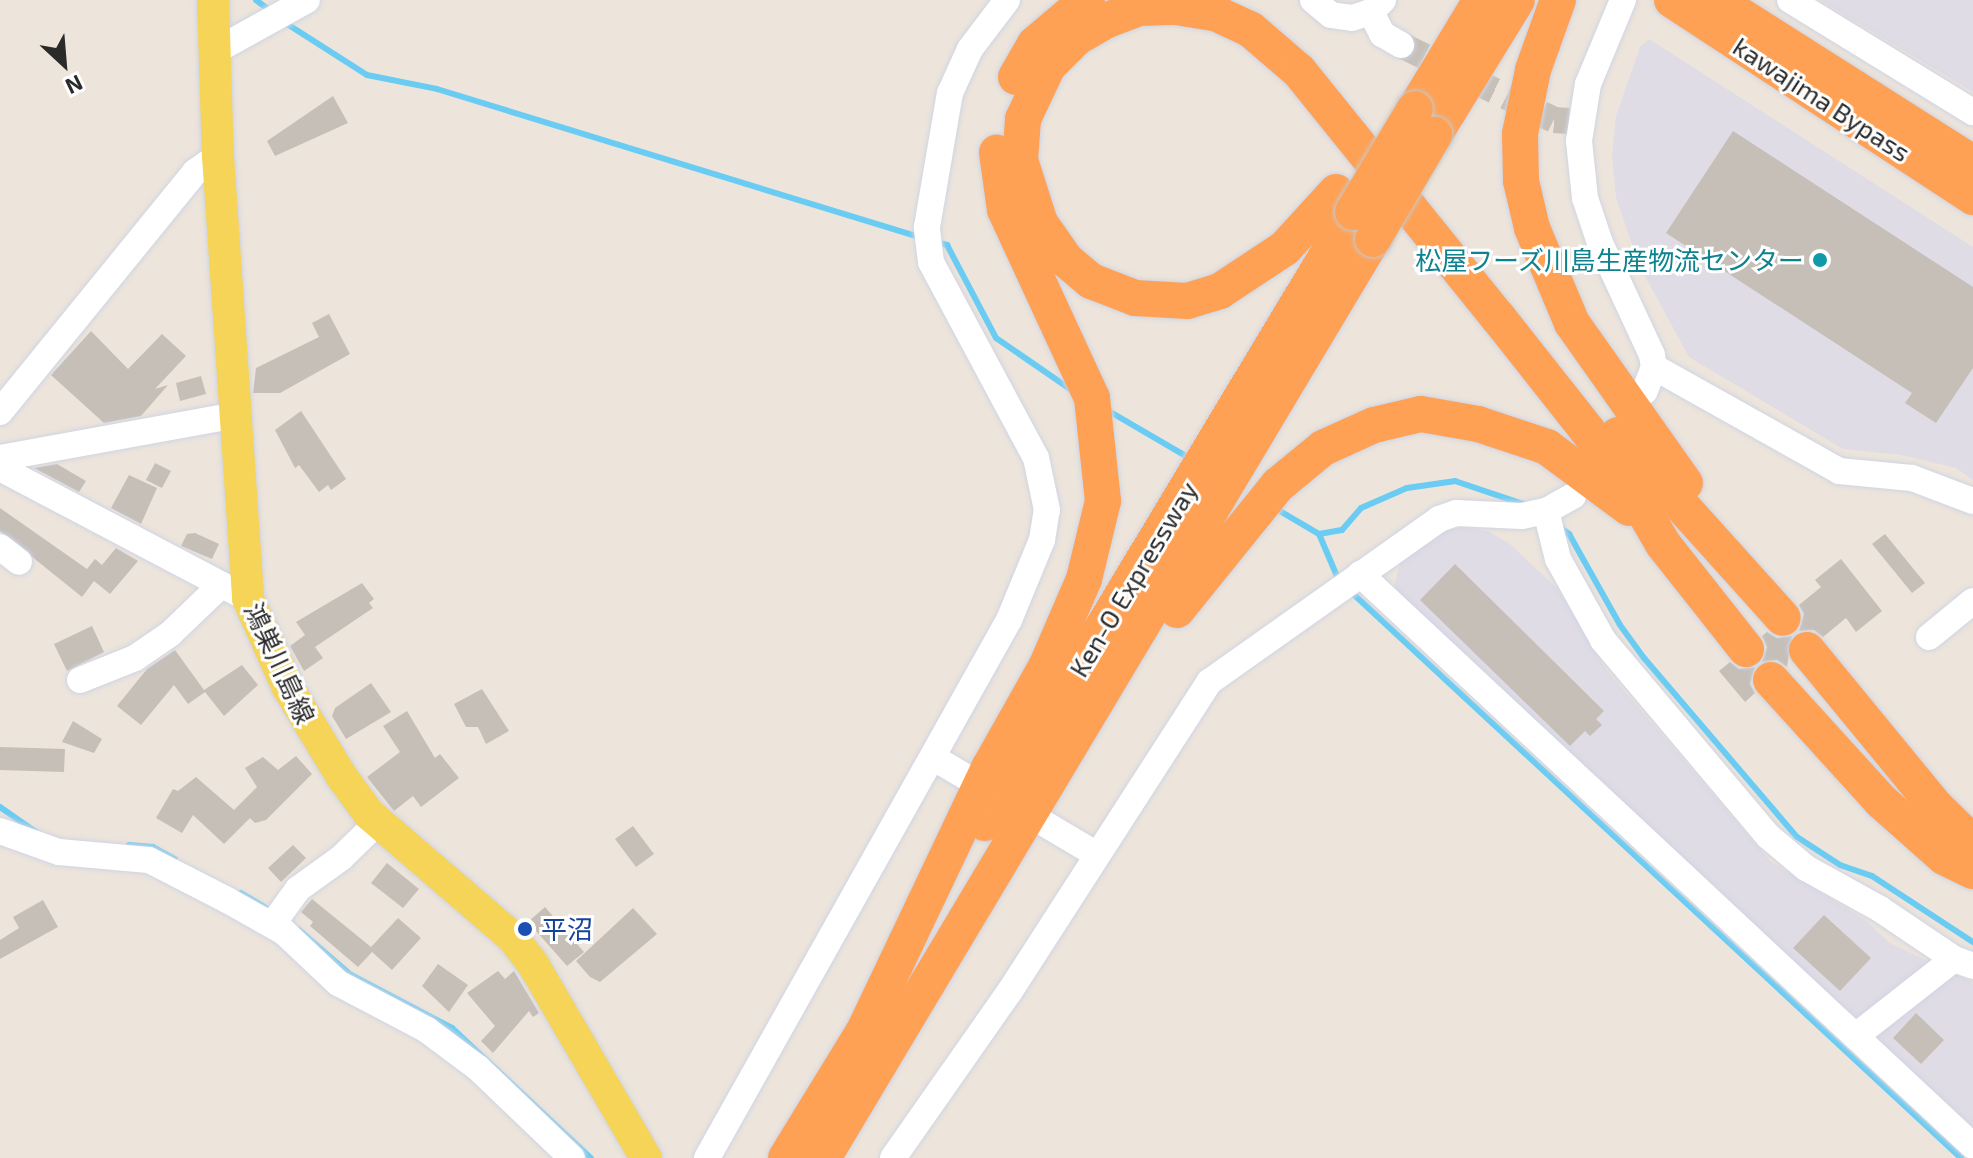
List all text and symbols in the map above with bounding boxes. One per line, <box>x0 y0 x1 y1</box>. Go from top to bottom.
north arrow <box>24 24 104 104</box>
street label: kawajima Bypass <box>1728 30 1916 168</box>
text: N <box>62 70 87 101</box>
place label: 松屋フーズ川島生産物流センター <box>1414 244 1804 276</box>
marker: 松屋フーズ川島生産物流センター <box>1811 251 1829 269</box>
street label: Ken-O Expressway <box>1062 476 1204 682</box>
street label: 鴻巣川島線 <box>238 597 322 729</box>
place label: 平沼 <box>541 913 593 945</box>
marker: 平沼 <box>516 920 534 938</box>

